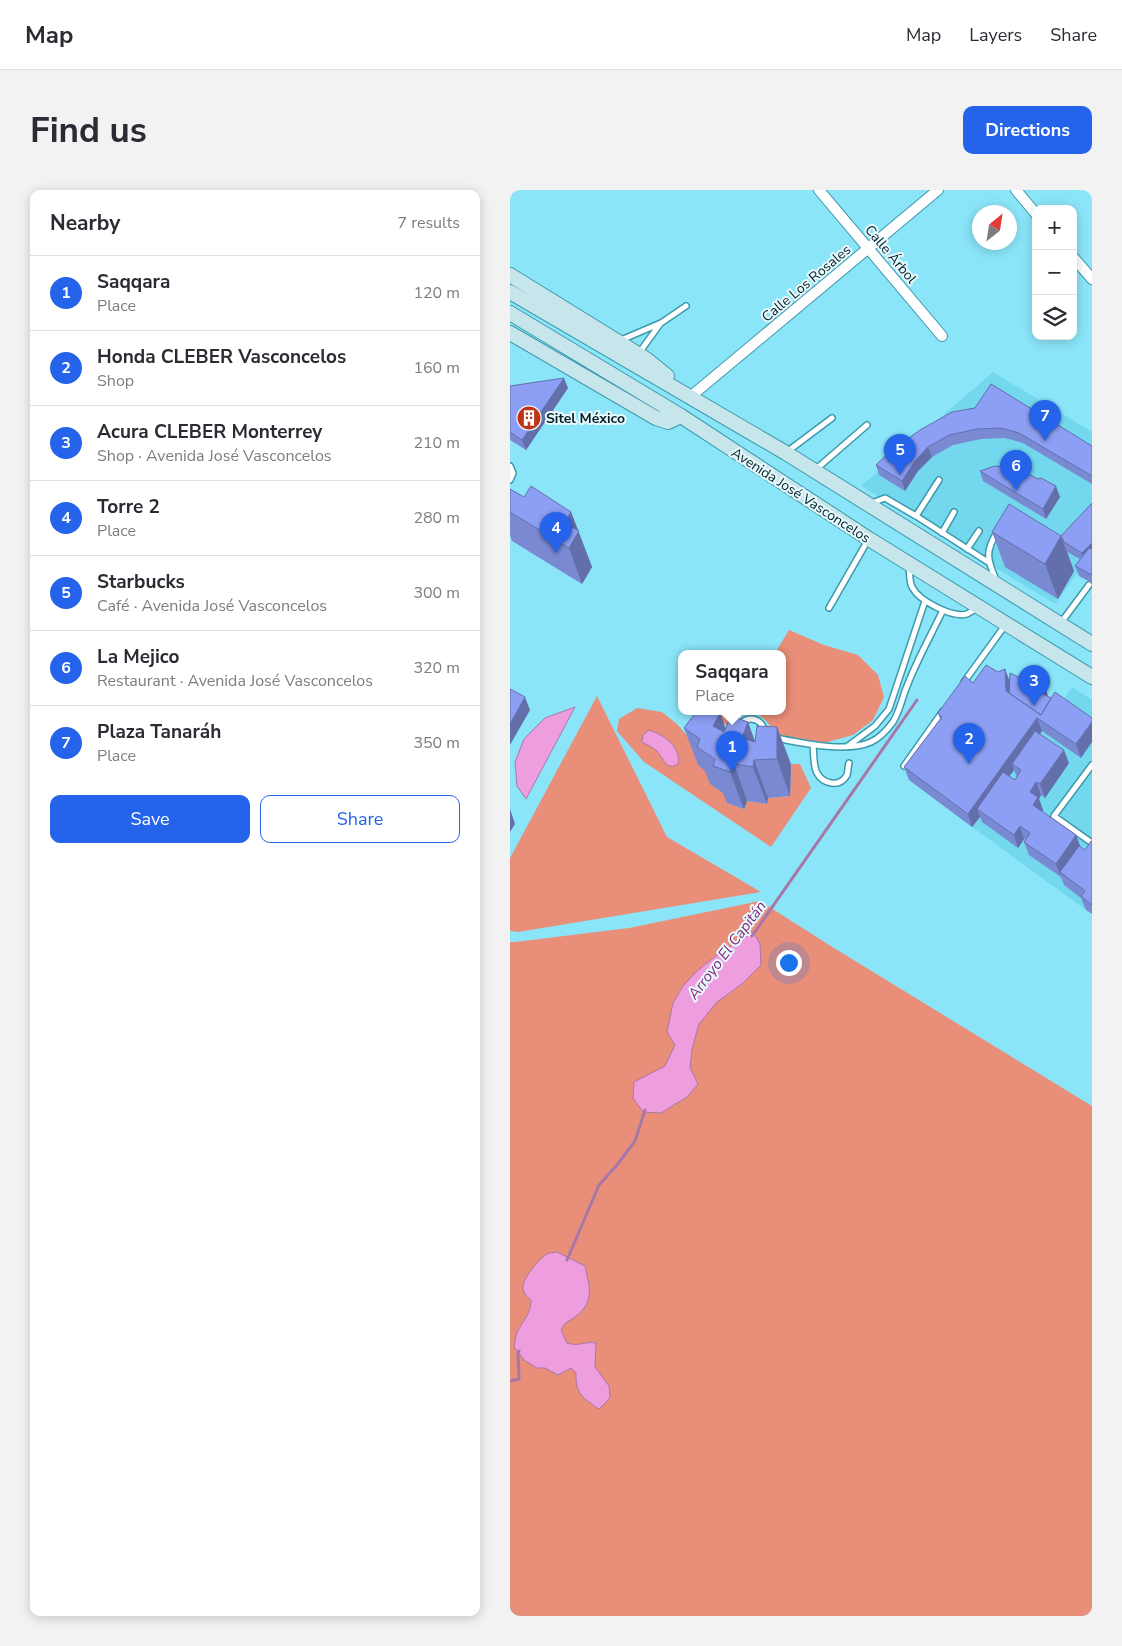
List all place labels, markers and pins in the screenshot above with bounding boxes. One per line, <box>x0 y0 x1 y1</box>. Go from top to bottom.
pin: 7 <box>1029 400 1061 441</box>
building icon: Sitel México <box>516 405 542 431</box>
place label: Sitel México <box>546 409 625 428</box>
pin: 5 <box>884 434 916 475</box>
pin: 6 <box>1000 450 1032 491</box>
pin: 4 <box>540 512 572 553</box>
pin: 3 <box>1018 665 1050 706</box>
pin: 2 <box>953 723 985 764</box>
pin: 1 <box>716 731 748 772</box>

